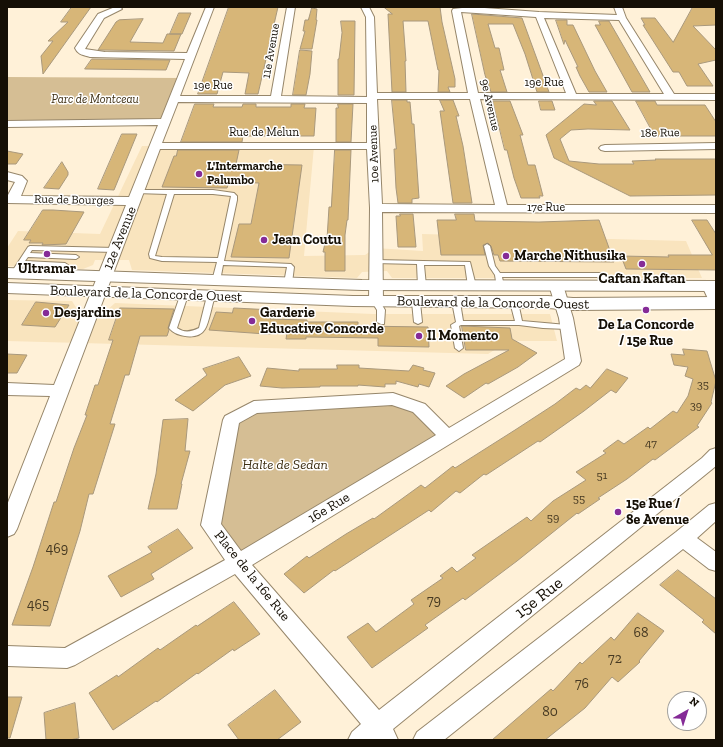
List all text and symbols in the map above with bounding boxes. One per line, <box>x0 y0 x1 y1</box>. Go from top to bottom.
street label: 11e Avenue <box>259 22 283 80</box>
street label: 19e Rue <box>524 76 564 90</box>
street label: 9e Avenue <box>477 78 503 132</box>
street label: 19e Rue <box>193 79 233 93</box>
park label: Parc de Montceau <box>51 93 139 107</box>
street label: 10e Avenue <box>366 125 382 183</box>
street label: 18e Rue <box>640 125 680 141</box>
street label: Rue de Melun <box>229 126 299 140</box>
place label: L'Intermarche Palumbo <box>207 160 283 188</box>
marker: L'Intermarche Palumbo <box>194 169 204 179</box>
street label: Rue de Bourges <box>34 192 114 208</box>
street label: 17e Rue <box>527 201 565 215</box>
street label: 12e Avenue <box>100 204 140 272</box>
place label: Jean Coutu <box>272 232 341 248</box>
marker: Jean Coutu <box>259 235 269 245</box>
place label: Marche Nithusika <box>514 248 626 264</box>
marker: Ultramar <box>42 249 52 259</box>
marker: Marche Nithusika <box>501 251 511 261</box>
marker: Caftan Kaftan <box>637 259 647 269</box>
place label: Ultramar <box>18 261 76 277</box>
place label: Caftan Kaftan <box>599 271 685 287</box>
street label: Boulevard de la Concorde Ouest <box>50 282 242 306</box>
street label: Boulevard de la Concorde Ouest <box>397 293 589 313</box>
place label: Desjardins <box>54 305 121 321</box>
place label: Garderie Educative Concorde <box>260 305 384 338</box>
marker: De La Concorde / 15e Rue <box>641 305 651 315</box>
marker: Desjardins <box>41 308 51 318</box>
marker: Garderie Educative Concorde <box>247 316 257 326</box>
place label: De La Concorde / 15e Rue <box>598 317 694 350</box>
place label: Il Momento <box>427 328 498 344</box>
marker: Il Momento <box>414 331 424 341</box>
house number: 35 <box>697 378 709 392</box>
house number: 39 <box>690 399 702 413</box>
house number: 47 <box>645 437 657 451</box>
park label: Halte de Sedan <box>242 457 328 473</box>
house number: 51 <box>597 469 607 483</box>
street label: 16e Rue <box>305 489 353 527</box>
house number: 55 <box>573 492 585 506</box>
place label: 15e Rue / 8e Avenue <box>626 496 689 528</box>
marker: 15e Rue / 8e Avenue <box>613 507 623 517</box>
house number: 59 <box>547 511 559 525</box>
street label: Place de la 16e Rue <box>210 527 294 625</box>
house number: 469 <box>46 541 68 557</box>
street label: 15e Rue <box>511 573 567 623</box>
house number: 79 <box>427 593 441 609</box>
house number: 465 <box>27 597 49 613</box>
house number: 68 <box>634 625 648 641</box>
house number: 72 <box>608 651 622 667</box>
house number: 76 <box>575 676 589 692</box>
north arrow <box>667 691 707 731</box>
text: N <box>687 694 702 710</box>
house number: 80 <box>542 704 558 720</box>

